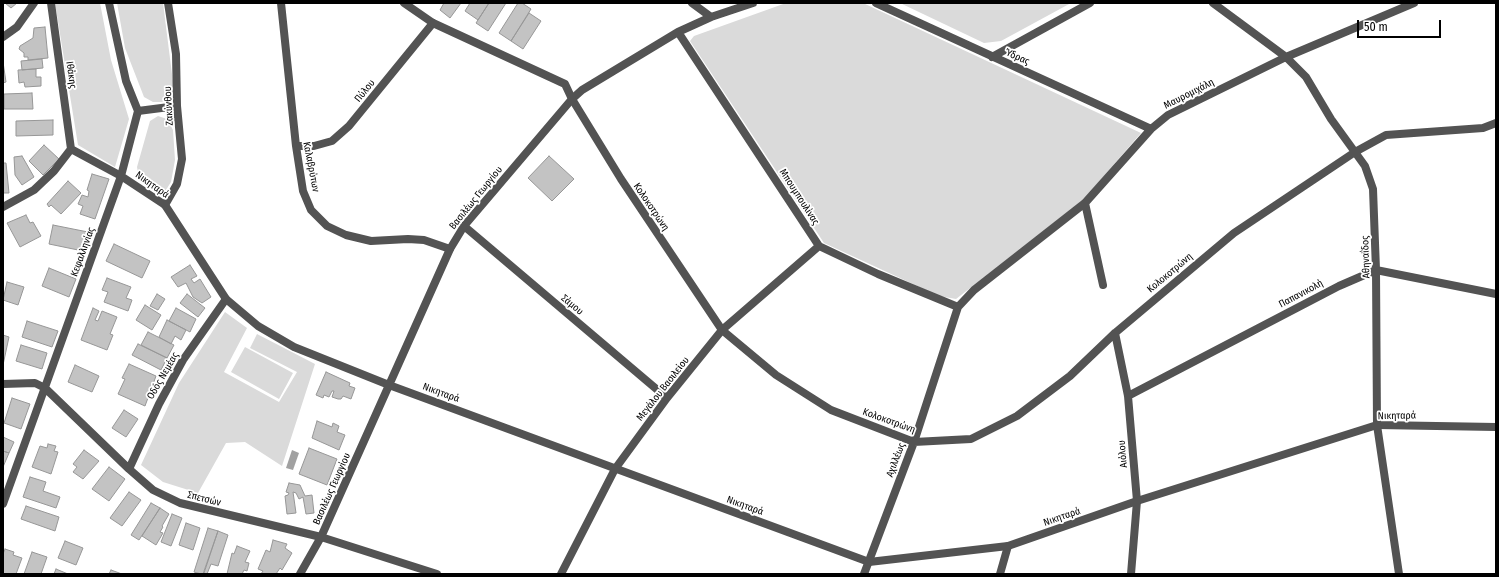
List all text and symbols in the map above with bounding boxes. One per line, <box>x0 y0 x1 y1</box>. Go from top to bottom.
scale bar <box>1359 12 1443 38</box>
text: 50 m <box>1364 20 1388 34</box>
street label: Ύδρας <box>1003 46 1031 68</box>
street label: Ιθάκης <box>63 61 79 89</box>
street label: Μαυρομιχάλη <box>1162 76 1216 112</box>
street label: Πύλου <box>352 77 378 105</box>
street label: Ζακύνθου <box>162 86 176 126</box>
street label: Καλαβρύτων <box>300 141 322 193</box>
street label: Βασιλέως Γεωργίου <box>447 164 505 232</box>
street label: Μπουμπουλίνας <box>776 167 822 227</box>
street label: Νικηταρά <box>133 169 171 201</box>
street label: Κολοκοτρώνη <box>631 181 671 233</box>
street label: Κεφαλληνίας <box>69 226 97 278</box>
street label: Αθηναΐδος <box>1359 236 1373 278</box>
street label: Κολοκοτρώνη <box>1145 251 1195 295</box>
street label: Παπανικολή <box>1277 277 1325 311</box>
street label: Σάμου <box>558 292 586 318</box>
street label: Οδóς Νεμέας <box>145 350 181 402</box>
street label: Μεγάλου Βασιλείου <box>634 354 692 424</box>
street label: Νικηταρά <box>421 381 461 405</box>
street label: Κολοκοτρώνη <box>861 406 917 436</box>
street label: Νικηταρά <box>1378 410 1416 422</box>
street label: Αιόλου <box>1116 440 1130 468</box>
street label: Αχιλλέως <box>884 441 908 479</box>
street label: Βασιλέως Γεωργίου <box>311 451 353 527</box>
street label: Σπετσών <box>186 489 222 509</box>
street label: Νικηταρά <box>725 494 765 518</box>
street label: Νικηταρά <box>1042 505 1082 529</box>

